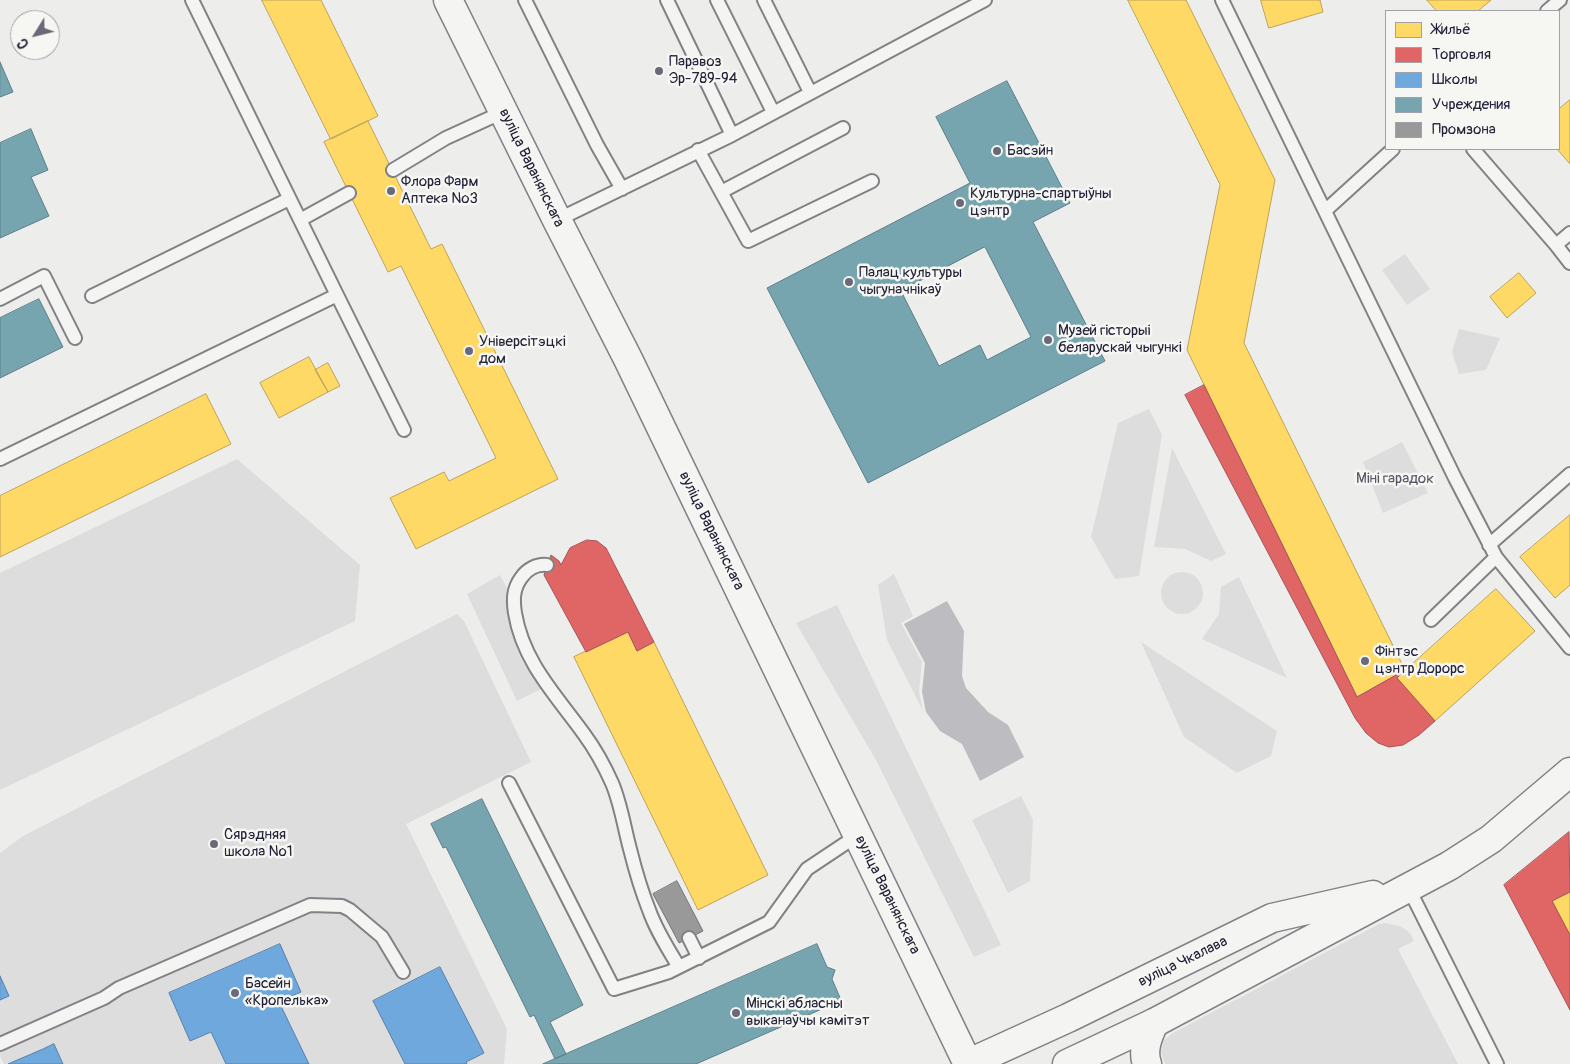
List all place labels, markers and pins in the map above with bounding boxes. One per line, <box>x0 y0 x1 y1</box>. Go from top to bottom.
place label: Паравоз Эр-789-94 <box>669 53 738 88</box>
marker: Паравоз Эр-789-94 <box>653 65 665 77</box>
place label: Басэйн <box>1007 142 1053 160</box>
marker: Басэйн <box>991 145 1003 157</box>
place label: Флора Фарм Аптека №3 <box>401 173 478 208</box>
marker: Флора Фарм Аптека №3 <box>385 185 397 197</box>
place label: Культурна-спартыўны цэнтр <box>970 185 1112 220</box>
marker: Культурна-спартыўны цэнтр <box>954 197 966 209</box>
place label: Палац культуры чыгуначнікаў <box>859 264 962 299</box>
marker: Палац культуры чыгуначнікаў <box>843 276 855 288</box>
place label: Музей гісторыі беларускай чыгункі <box>1058 322 1182 357</box>
place label: Універсітэцкі дом <box>479 333 566 368</box>
marker: Музей гісторыі беларускай чыгункі <box>1042 334 1054 346</box>
marker: Універсітэцкі дом <box>463 345 475 357</box>
place label: Фінтэс цэнтр Дорорс <box>1375 643 1465 678</box>
marker: Фінтэс цэнтр Дорорс <box>1359 655 1371 667</box>
place label: Сярэдняя школа №1 <box>224 826 293 861</box>
marker: Сярэдняя школа №1 <box>208 838 220 850</box>
place label: Басейн «Кропелька» <box>245 975 328 1010</box>
marker: Басейн «Кропелька» <box>229 987 241 999</box>
place label: Мінскі абласны выканаўчы камітэт <box>746 995 869 1030</box>
marker: Мінскі абласны выканаўчы камітэт <box>730 1007 742 1019</box>

